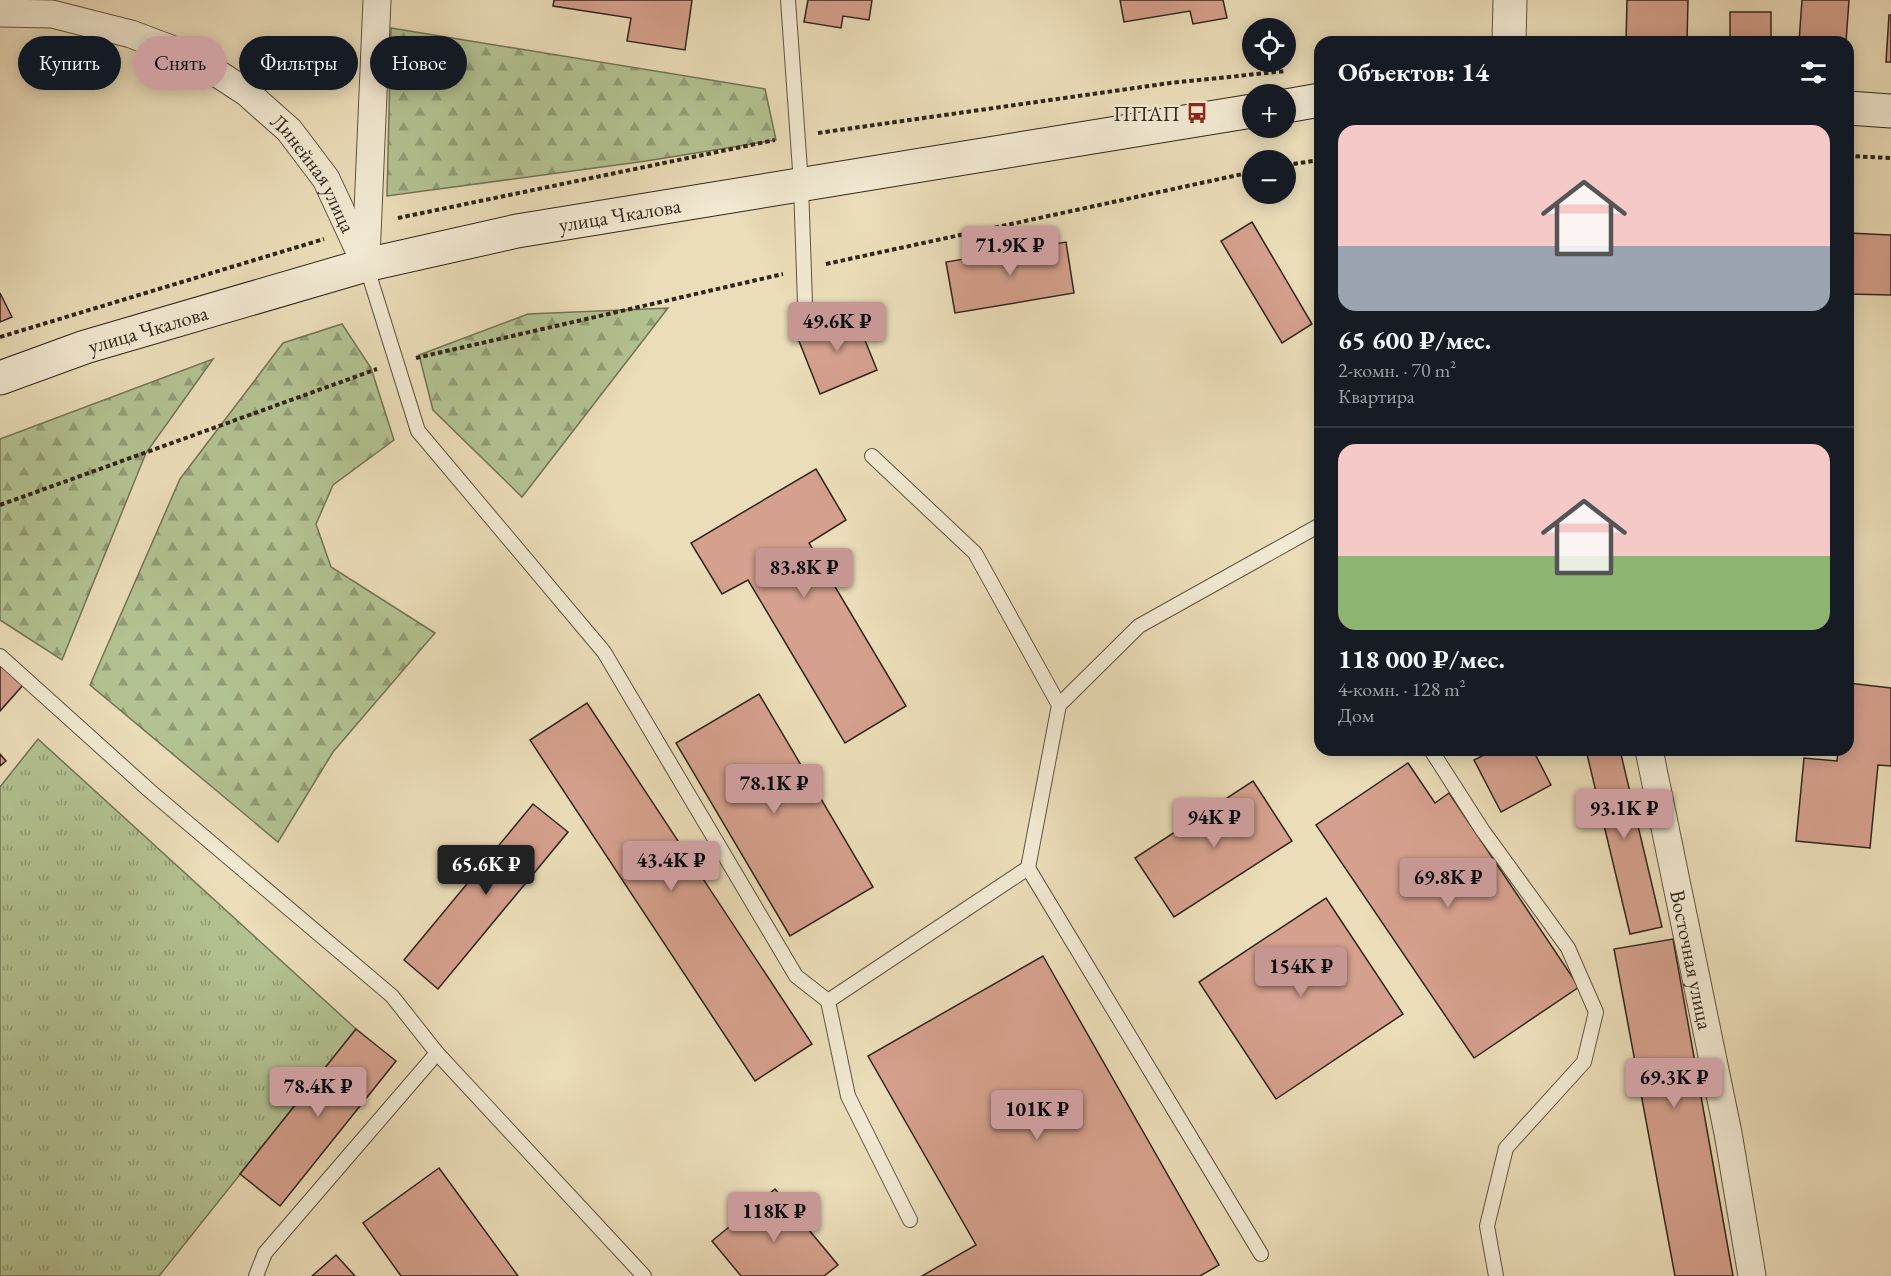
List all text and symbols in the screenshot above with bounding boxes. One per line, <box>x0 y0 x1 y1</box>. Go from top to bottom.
map controls <box>1242 18 1296 204</box>
button: locate <box>1242 18 1296 72</box>
chip: Купить <box>18 36 121 90</box>
chip: Снять <box>133 36 227 90</box>
chip: Фильтры <box>239 36 358 90</box>
chip: Новое <box>370 36 467 90</box>
text: Объектов: 14 <box>1338 55 1489 89</box>
icon: filters <box>1797 56 1830 89</box>
button: + <box>1242 84 1296 138</box>
place label: ППАП <box>1113 100 1180 127</box>
bus stop icon: ППАП <box>1185 101 1209 125</box>
street label: Линейная улица <box>265 107 363 237</box>
button: − <box>1242 150 1296 204</box>
icon: home <box>1530 164 1638 272</box>
street label: улица Чкалова <box>557 191 683 238</box>
pin: 71.9K ₽ <box>955 226 1065 277</box>
text: 71.9K ₽ <box>976 232 1044 258</box>
street label: улица Чкалова <box>85 298 212 359</box>
pin: 49.6K ₽ <box>782 302 892 353</box>
text: 49.6K ₽ <box>803 308 871 334</box>
text: 65 600 ₽/мес. <box>1338 323 1491 357</box>
text: 2-комн. · 70 m² <box>1338 357 1456 383</box>
text: Квартира <box>1338 383 1415 409</box>
icon: home <box>1530 483 1638 591</box>
pin: 83.8K ₽ <box>749 548 859 599</box>
text: 83.8K ₽ <box>770 554 838 580</box>
text: 118 000 ₽/мес. <box>1338 642 1505 676</box>
text: 4-комн. · 128 m² <box>1338 676 1466 702</box>
text: Дом <box>1338 702 1374 728</box>
pin: 78.1K ₽ <box>719 764 829 815</box>
text: 78.1K ₽ <box>740 770 808 796</box>
pin: 93.1K ₽ <box>1569 789 1679 840</box>
text: 93.1K ₽ <box>1590 795 1658 821</box>
pin: 94K ₽ <box>1172 798 1256 849</box>
text: 94K ₽ <box>1187 804 1241 830</box>
pin: 43.4K ₽ <box>616 841 726 892</box>
pin: 65.6K ₽ <box>431 845 541 896</box>
text: 43.4K ₽ <box>637 847 705 873</box>
text: 65.6K ₽ <box>452 851 520 877</box>
pin: 69.8K ₽ <box>1393 858 1503 909</box>
text: 69.8K ₽ <box>1414 864 1482 890</box>
street label: Восточная улица <box>1665 887 1720 1032</box>
pin: 154K ₽ <box>1252 947 1350 998</box>
text: 154K ₽ <box>1269 953 1333 979</box>
pin: 69.3K ₽ <box>1619 1058 1729 1109</box>
text: 69.3K ₽ <box>1640 1064 1708 1090</box>
pin: 78.4K ₽ <box>263 1067 373 1118</box>
text: 78.4K ₽ <box>284 1073 352 1099</box>
pin: 101K ₽ <box>988 1090 1086 1141</box>
text: 101K ₽ <box>1005 1096 1069 1122</box>
pin: 118K ₽ <box>725 1192 823 1243</box>
text: 118K ₽ <box>742 1198 806 1224</box>

